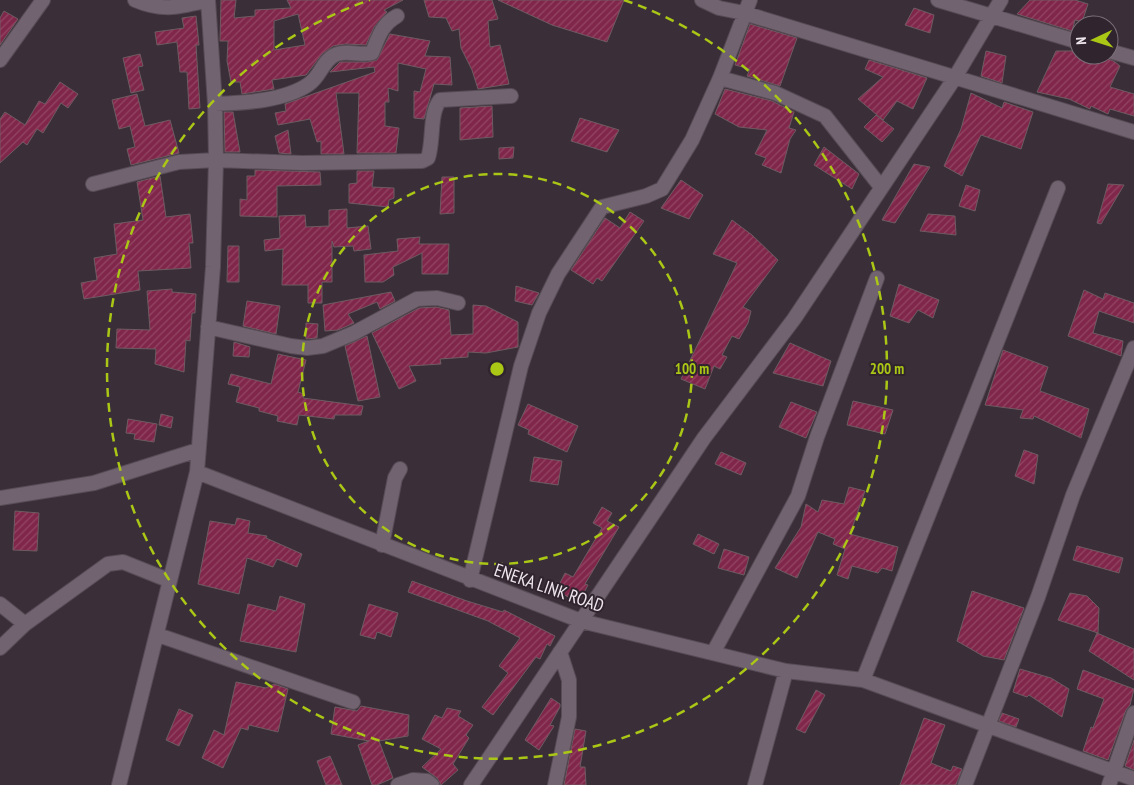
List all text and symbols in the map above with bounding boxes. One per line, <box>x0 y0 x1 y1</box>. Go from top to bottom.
north arrow <box>1069 15 1119 65</box>
text: N <box>1072 37 1090 45</box>
text: 100 m <box>675 359 709 378</box>
text: 200 m <box>870 359 904 378</box>
centre of rings <box>488 360 506 378</box>
street label: ENEKA LINK ROAD <box>491 558 607 617</box>

